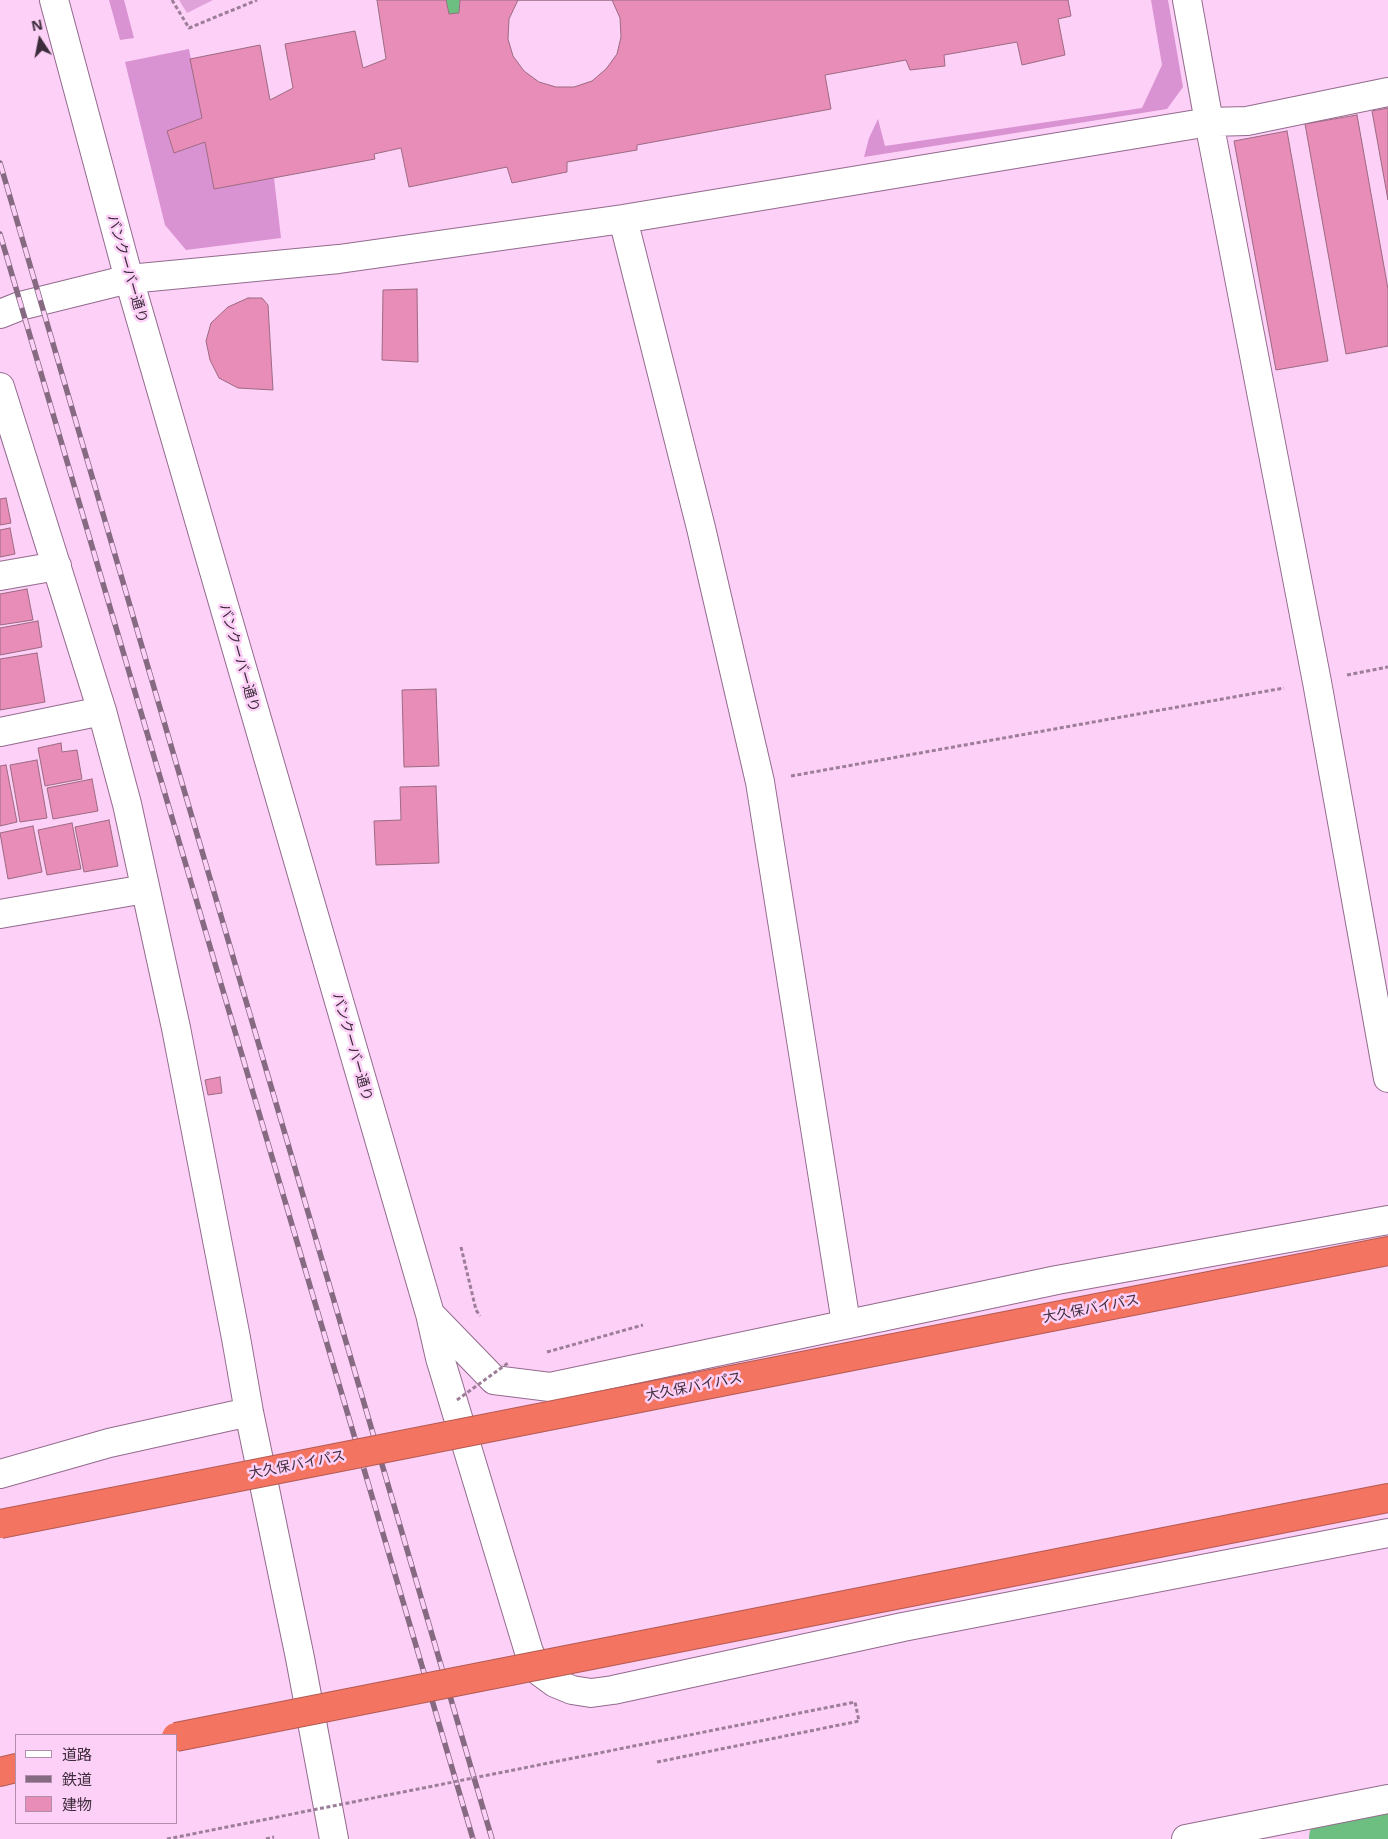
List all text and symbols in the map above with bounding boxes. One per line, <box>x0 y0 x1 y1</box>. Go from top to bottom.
text: N <box>30 14 44 35</box>
north arrow <box>15 15 65 65</box>
street label: バンクーバー通り <box>103 213 151 325</box>
street label: バンクーバー通り <box>215 602 263 714</box>
street label: バンクーバー通り <box>328 991 376 1103</box>
street label: 大久保バイパス <box>1041 1291 1141 1327</box>
street label: 大久保バイパス <box>644 1369 744 1405</box>
street label: 大久保バイパス <box>247 1447 347 1483</box>
legend <box>15 1734 178 1824</box>
text: 道路 <box>62 1744 92 1764</box>
text: 鉄道 <box>62 1769 92 1789</box>
text: 建物 <box>62 1794 92 1814</box>

